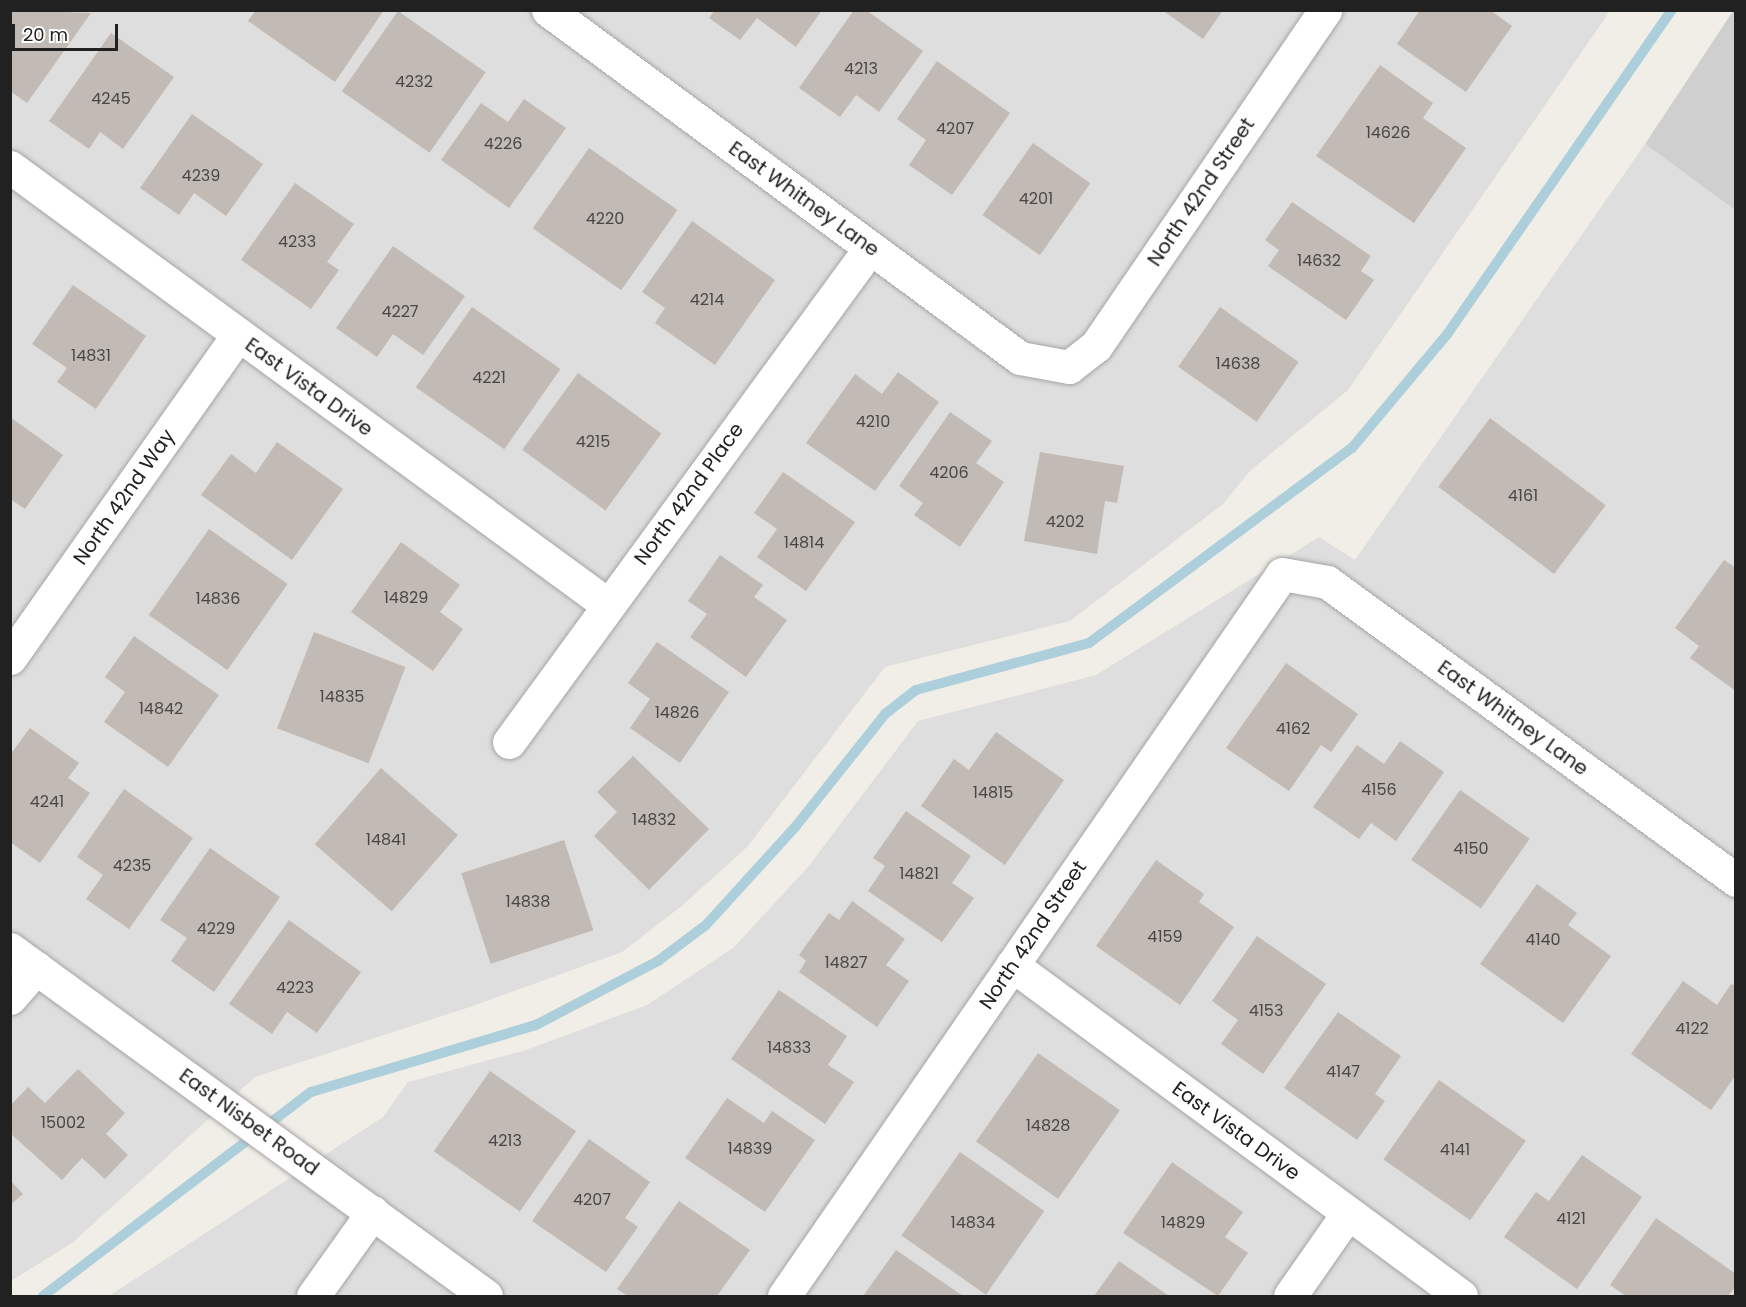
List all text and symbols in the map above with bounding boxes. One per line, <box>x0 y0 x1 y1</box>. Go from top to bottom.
scale bar <box>15 12 122 50</box>
text: 20 m <box>23 22 68 47</box>
house number: 4213 <box>844 59 878 79</box>
house number: 4232 <box>395 72 433 92</box>
house number: 4245 <box>91 89 131 109</box>
street label: North 42nd Street <box>1142 113 1260 271</box>
house number: 4207 <box>936 119 974 139</box>
house number: 14626 <box>1366 123 1410 143</box>
house number: 4226 <box>484 134 522 154</box>
street label: East Whitney Lane <box>724 136 884 262</box>
house number: 4239 <box>182 166 220 186</box>
house number: 4201 <box>1019 189 1053 209</box>
house number: 4220 <box>586 209 624 229</box>
house number: 4233 <box>278 232 316 252</box>
house number: 14632 <box>1297 251 1341 271</box>
house number: 4214 <box>690 290 724 310</box>
house number: 4227 <box>381 302 419 322</box>
street label: East Vista Drive <box>240 333 378 441</box>
house number: 14831 <box>71 346 111 366</box>
house number: 14638 <box>1216 354 1260 374</box>
house number: 4221 <box>472 368 506 388</box>
house number: 4210 <box>856 412 890 432</box>
street label: North 42nd Place <box>629 418 749 570</box>
street label: North 42nd Way <box>68 425 180 569</box>
house number: 4215 <box>576 432 610 452</box>
house number: 4206 <box>929 463 969 483</box>
house number: 4161 <box>1508 486 1538 506</box>
house number: 4202 <box>1046 512 1084 532</box>
house number: 14814 <box>784 533 824 553</box>
house number: 14829 <box>384 588 428 608</box>
house number: 14836 <box>196 589 240 609</box>
street label: East Whitney Lane <box>1433 655 1593 781</box>
house number: 14835 <box>320 687 364 707</box>
house number: 14842 <box>139 699 183 719</box>
house number: 14826 <box>655 703 699 723</box>
house number: 4162 <box>1276 719 1310 739</box>
house number: 4156 <box>1361 780 1397 800</box>
house number: 14815 <box>973 783 1013 803</box>
house number: 4241 <box>30 792 64 812</box>
house number: 14832 <box>632 810 676 830</box>
house number: 14841 <box>366 830 406 850</box>
house number: 4150 <box>1453 839 1489 859</box>
house number: 4235 <box>113 856 151 876</box>
street label: North 42nd Street <box>974 856 1092 1014</box>
house number: 14821 <box>899 864 939 884</box>
house number: 14838 <box>506 892 550 912</box>
house number: 4229 <box>197 919 235 939</box>
house number: 4159 <box>1147 927 1183 947</box>
house number: 4140 <box>1525 930 1561 950</box>
house number: 14827 <box>824 953 868 973</box>
house number: 4223 <box>276 978 314 998</box>
house number: 4153 <box>1249 1001 1283 1021</box>
house number: 4122 <box>1675 1019 1709 1039</box>
house number: 14833 <box>767 1038 811 1058</box>
house number: 4147 <box>1326 1062 1360 1082</box>
street label: East Nisbet Road <box>174 1063 324 1181</box>
street label: East Vista Drive <box>1167 1077 1305 1185</box>
house number: 15002 <box>41 1113 85 1133</box>
house number: 14828 <box>1026 1116 1070 1136</box>
house number: 4213 <box>488 1131 522 1151</box>
house number: 14839 <box>728 1139 772 1159</box>
house number: 4141 <box>1440 1140 1470 1160</box>
house number: 4207 <box>573 1190 611 1210</box>
house number: 4121 <box>1556 1209 1586 1229</box>
house number: 14834 <box>951 1213 995 1233</box>
house number: 14829 <box>1161 1213 1205 1233</box>

